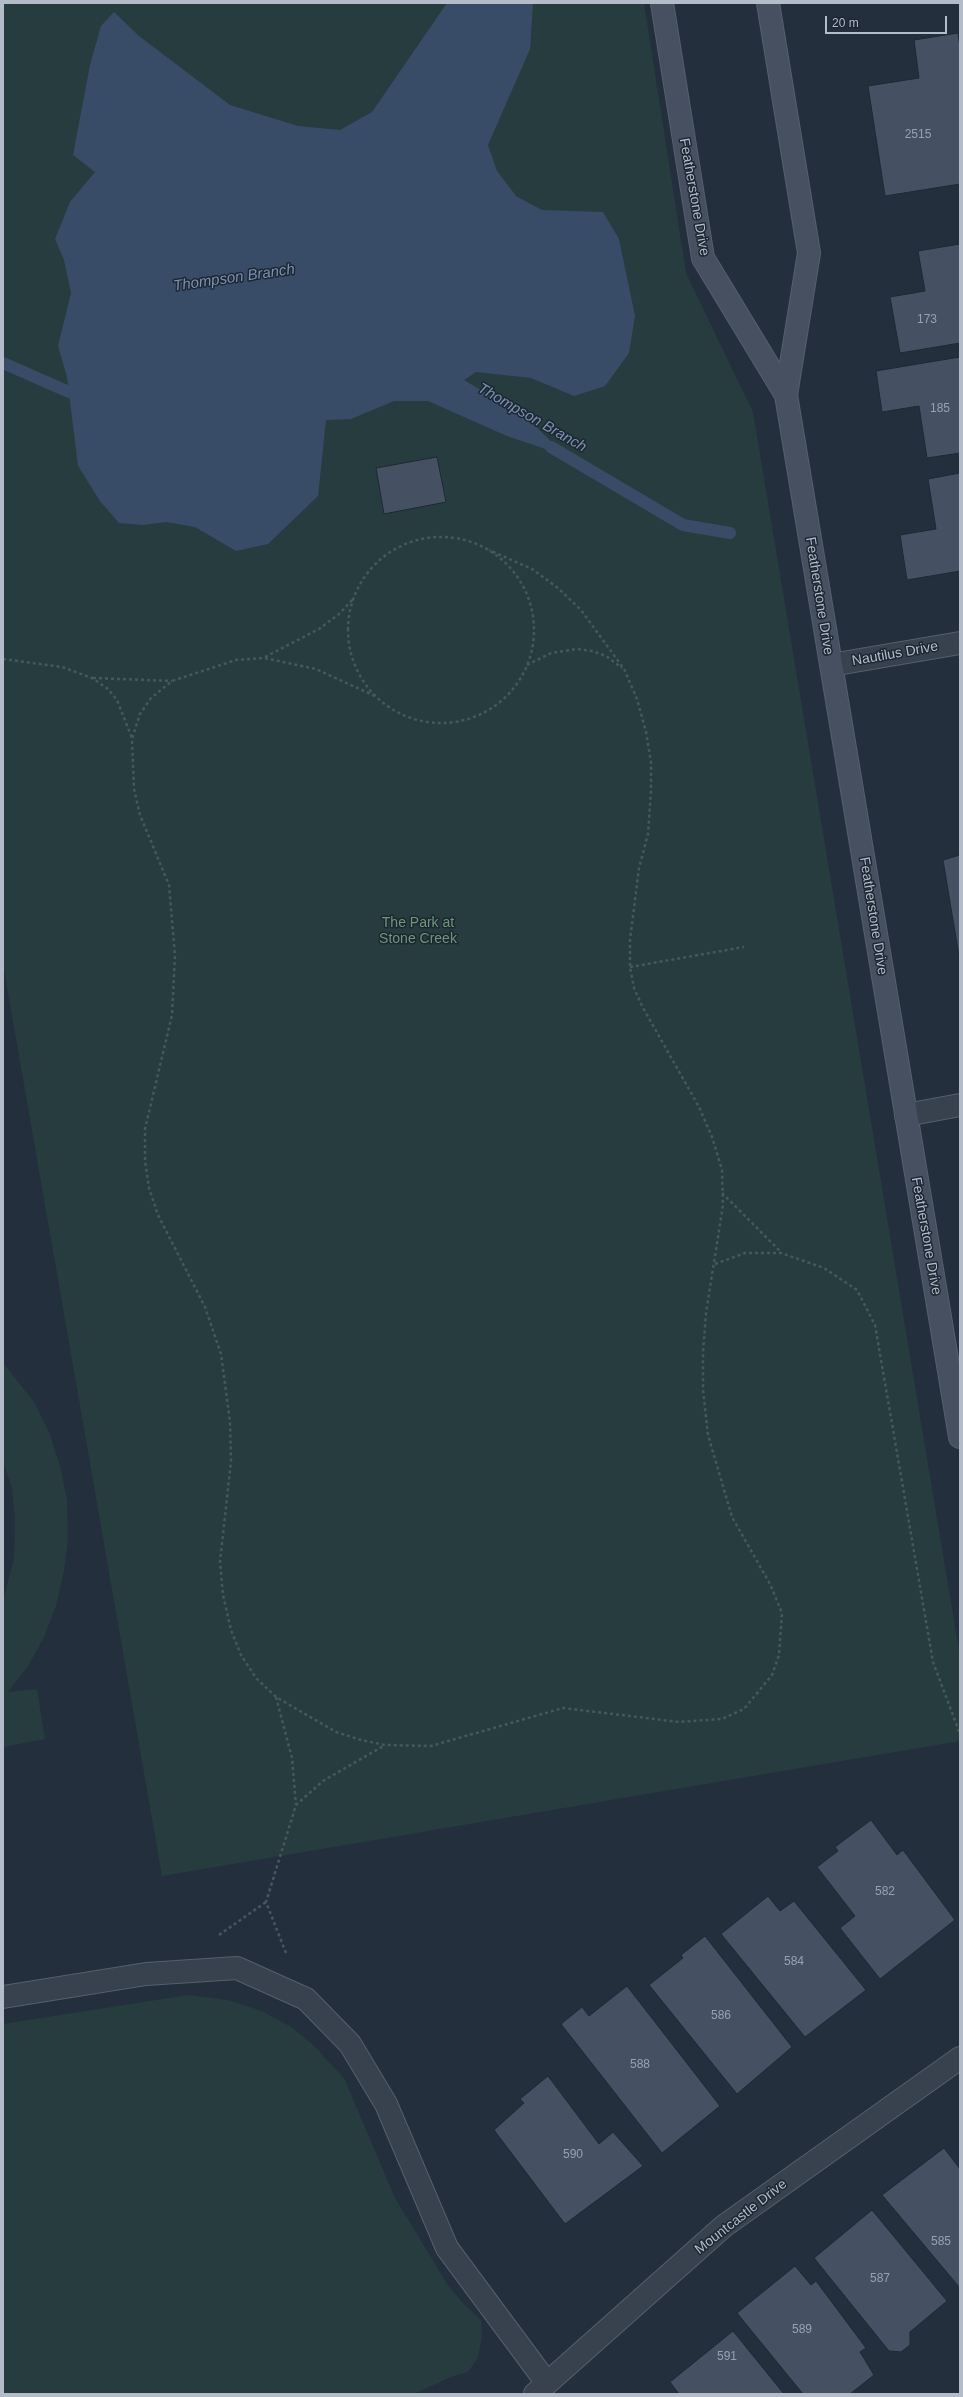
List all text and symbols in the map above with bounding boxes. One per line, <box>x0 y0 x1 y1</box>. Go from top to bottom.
scale bar <box>827 8 949 34</box>
text: 20 m <box>832 16 859 30</box>
house number: 2515 <box>905 128 931 142</box>
street label: Featherstone Drive <box>675 137 713 257</box>
water label: Thompson Branch <box>172 261 296 295</box>
house number: 173 <box>917 313 937 327</box>
water label: Thompson Branch <box>474 380 590 456</box>
house number: 185 <box>930 402 950 416</box>
street label: Featherstone Drive <box>801 536 837 656</box>
street label: Nautilus Drive <box>851 638 939 670</box>
street label: Featherstone Drive <box>855 856 891 976</box>
park label: The Park at Stone Creek <box>379 915 457 948</box>
street label: Featherstone Drive <box>907 1176 945 1296</box>
house number: 582 <box>875 1885 895 1899</box>
house number: 584 <box>784 1955 804 1969</box>
house number: 586 <box>711 2009 731 2023</box>
house number: 588 <box>630 2058 650 2072</box>
house number: 590 <box>563 2148 583 2162</box>
street label: Mountcastle Drive <box>692 2176 790 2258</box>
house number: 585 <box>931 2235 951 2249</box>
house number: 587 <box>870 2272 890 2286</box>
house number: 589 <box>792 2323 812 2337</box>
house number: 591 <box>717 2350 737 2364</box>

